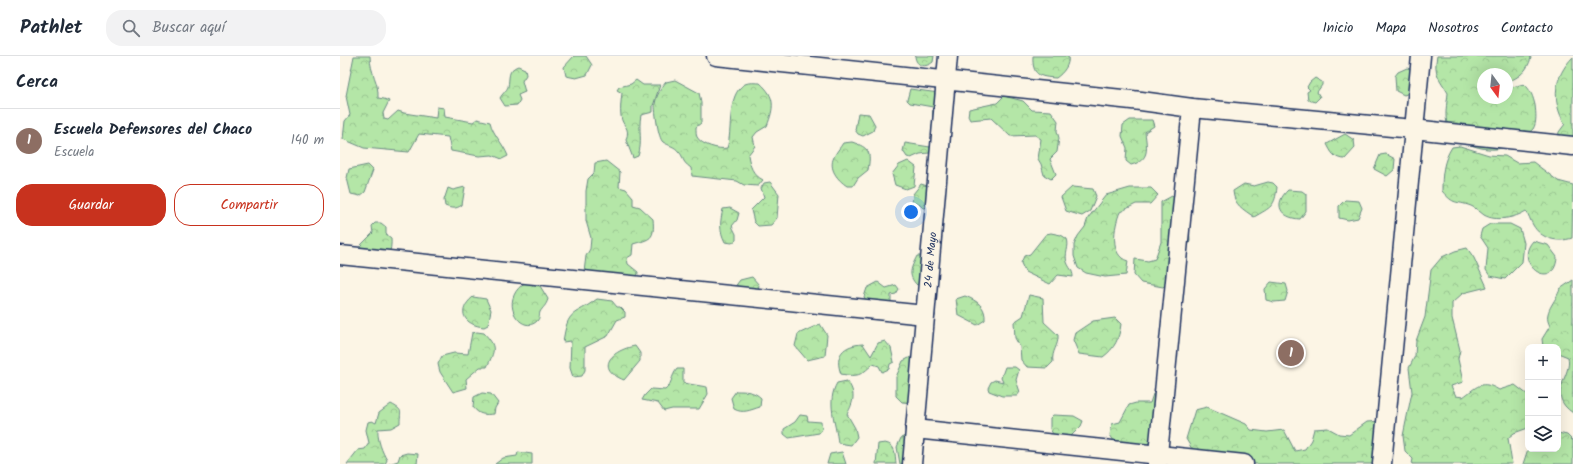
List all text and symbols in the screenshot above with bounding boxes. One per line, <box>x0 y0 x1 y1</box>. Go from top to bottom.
search box <box>106 10 386 46</box>
text: Pathlet <box>20 13 82 43</box>
text: Buscar aquí <box>152 16 225 40</box>
icon: search <box>120 17 142 39</box>
text: Inicio <box>1322 17 1353 39</box>
text: Mapa <box>1375 17 1406 39</box>
text: Nosotros <box>1428 17 1479 39</box>
text: Contacto <box>1501 17 1553 39</box>
north arrow <box>1477 68 1513 104</box>
text: Cerca <box>16 69 58 96</box>
text: Escuela Defensores del Chaco <box>54 118 252 142</box>
text: 1 <box>27 130 31 151</box>
text: 140 m <box>291 130 324 151</box>
text: Escuela <box>54 142 94 163</box>
button: Guardar <box>16 184 166 226</box>
button: Compartir <box>174 184 324 226</box>
your location <box>901 202 921 222</box>
street label: 24 de Mayo <box>920 231 942 288</box>
pin: 1 <box>1278 338 1304 368</box>
map controls <box>1525 344 1561 452</box>
button: + <box>1525 344 1561 380</box>
button: − <box>1525 380 1561 416</box>
button: layers <box>1525 416 1561 452</box>

